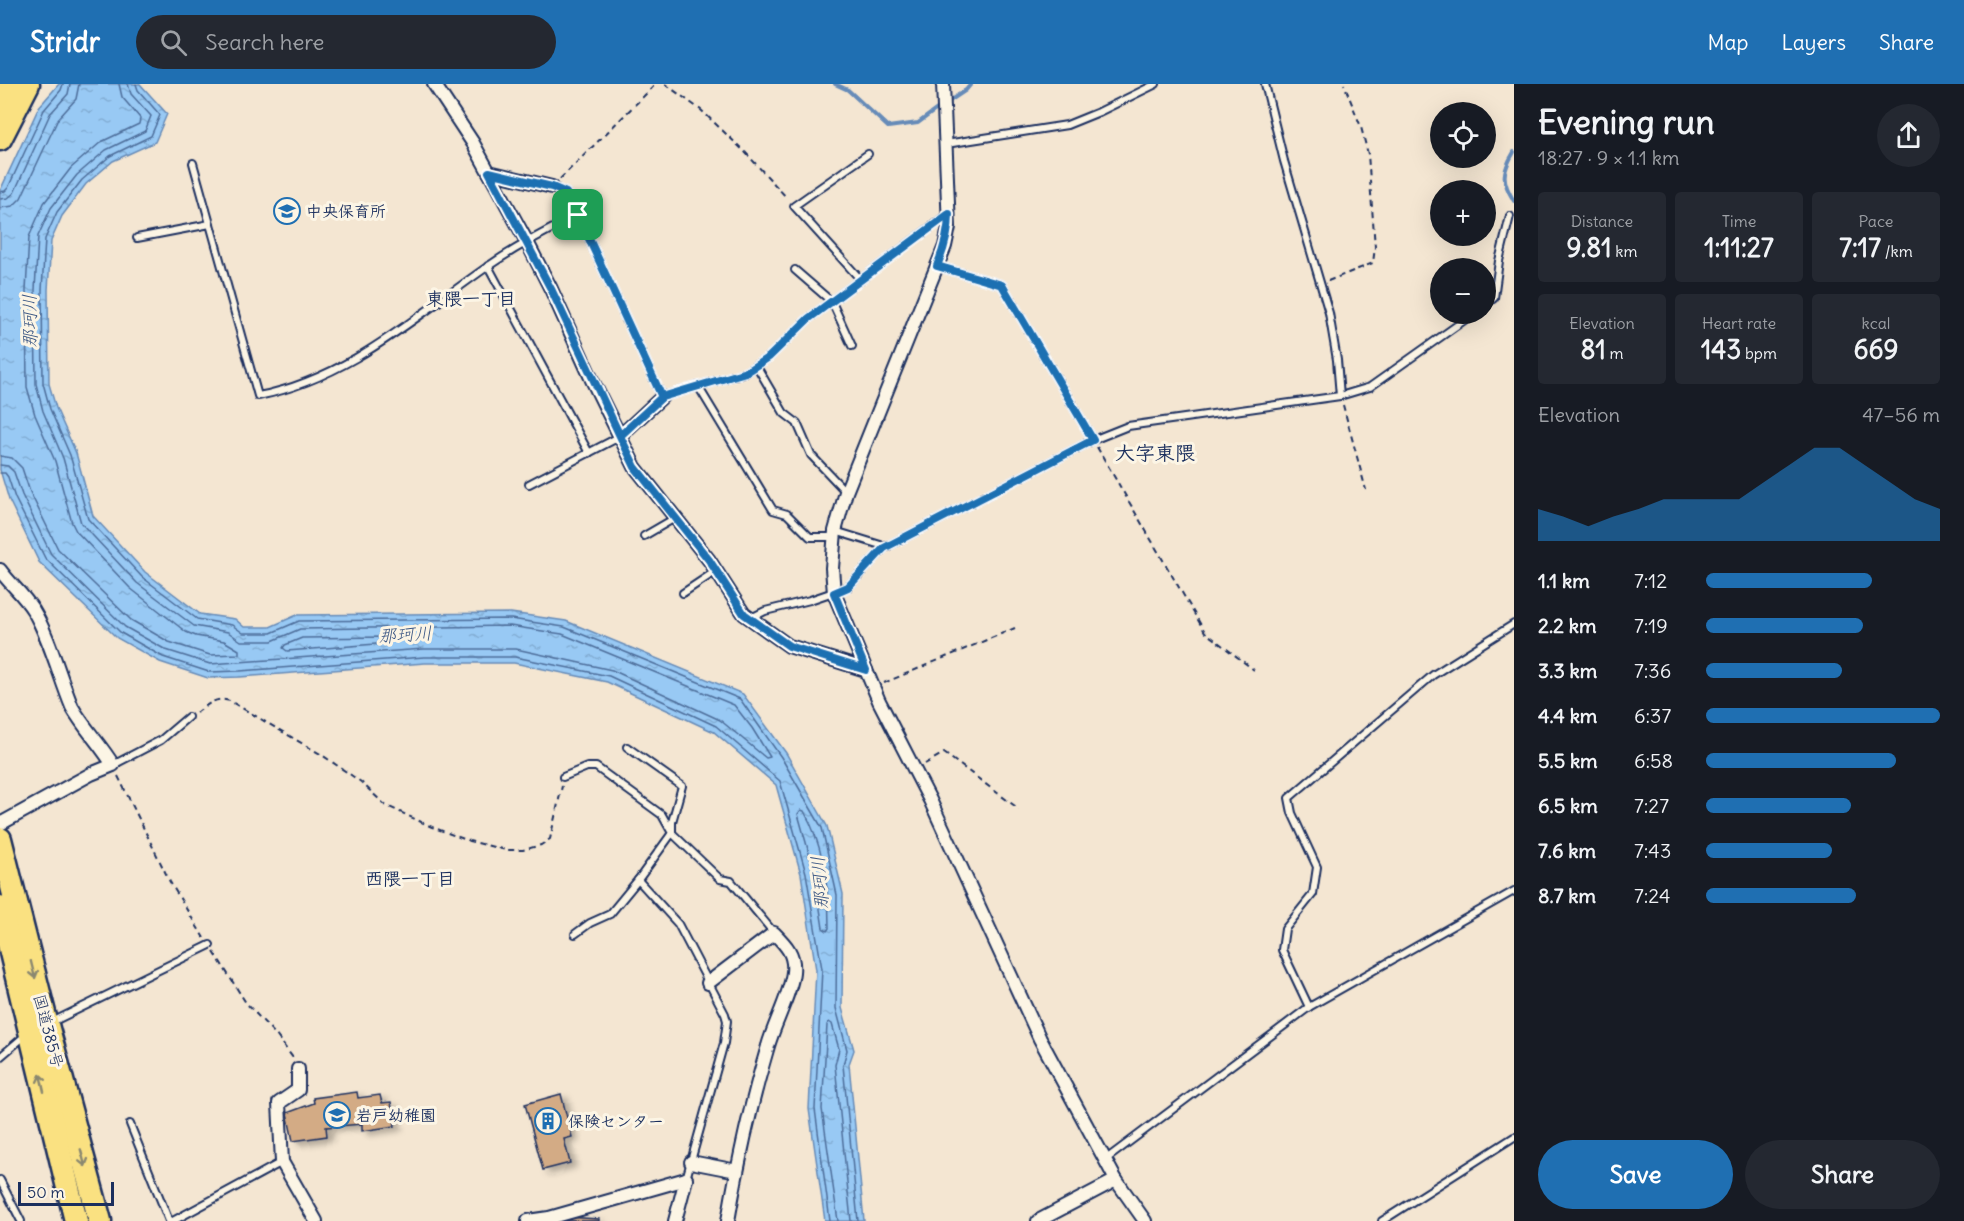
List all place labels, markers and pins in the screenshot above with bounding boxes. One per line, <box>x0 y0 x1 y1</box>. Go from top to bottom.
pin <box>552 189 603 240</box>
school or university icon: 中央保育所 <box>272 196 302 226</box>
place label: 中央保育所 <box>306 201 386 221</box>
school or university icon: 岩戸幼稚園 <box>322 1100 352 1130</box>
place label: 岩戸幼稚園 <box>356 1105 436 1125</box>
building icon: 保険センター <box>533 1106 563 1136</box>
place label: 保険センター <box>568 1111 664 1131</box>

